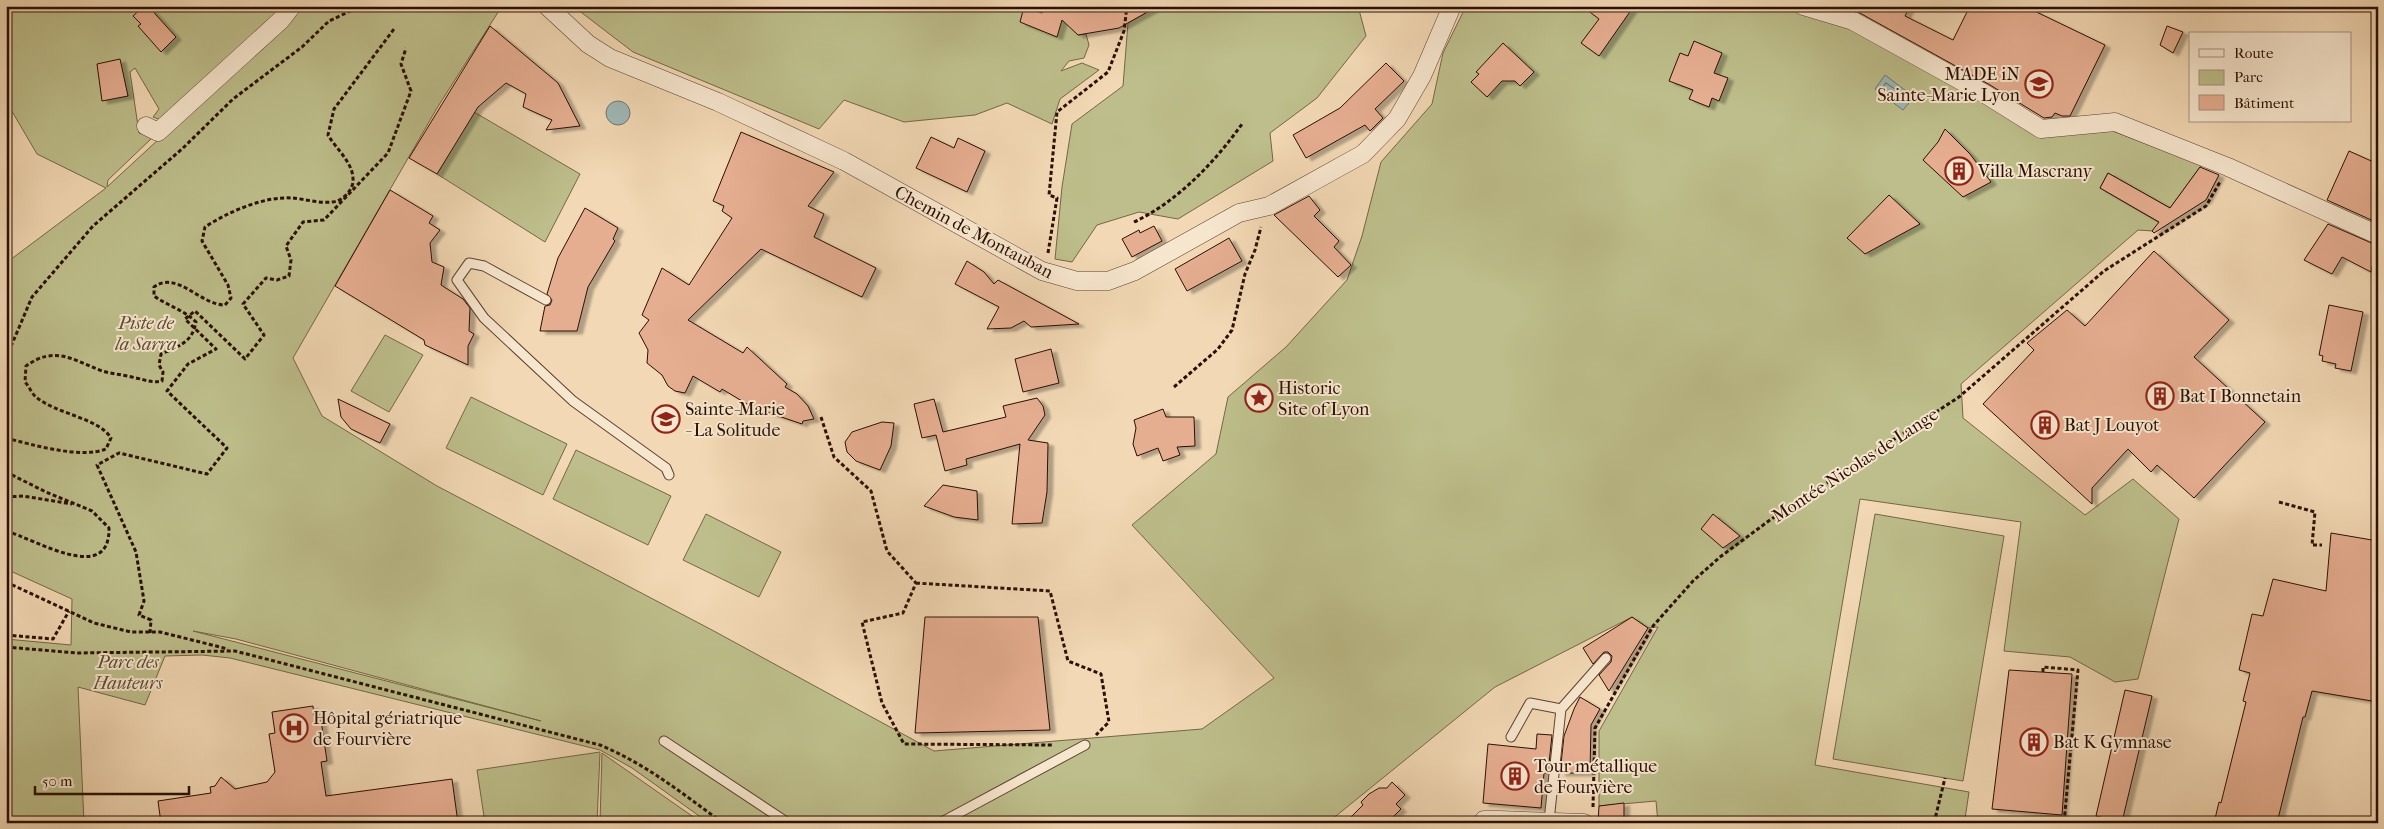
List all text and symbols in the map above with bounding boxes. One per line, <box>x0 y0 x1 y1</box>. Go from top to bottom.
legend <box>2189 32 2352 122</box>
text: Route <box>2234 44 2274 62</box>
place label: MADE iN Sainte-Marie Lyon <box>1877 64 2021 106</box>
text: Parc <box>2234 68 2263 86</box>
school or university icon: MADE iN Sainte-Marie Lyon <box>2024 69 2054 99</box>
text: Bâtiment <box>2234 94 2295 112</box>
building icon: Villa Mascrany <box>1944 156 1974 186</box>
place label: Villa Mascrany <box>1977 161 2093 182</box>
street label: Chemin de Montauban <box>891 182 1057 283</box>
park label: Piste de la Sarra <box>114 313 177 355</box>
place label: Historic Site of Lyon <box>1278 378 1370 420</box>
building icon: Bat I Bonnetain <box>2145 381 2175 411</box>
place icon: Historic Site of Lyon <box>1244 383 1274 413</box>
place label: Bat I Bonnetain <box>2179 386 2302 407</box>
place label: Sainte-Marie - La Solitude <box>685 399 785 441</box>
school or university icon: Sainte-Marie - La Solitude <box>651 404 681 434</box>
street label: Montée Nicolas de Lange <box>1768 404 1942 527</box>
building icon: Bat J Louyot <box>2030 410 2060 440</box>
place label: Bat J Louyot <box>2064 415 2160 436</box>
park label: Parc des Hauteurs <box>92 652 163 694</box>
place label: Hôpital gériatrique de Fourvière <box>313 708 462 750</box>
hospital icon: Hôpital gériatrique de Fourvière <box>279 713 309 743</box>
building icon: Bat K Gymnase <box>2019 727 2049 757</box>
place label: Bat K Gymnase <box>2053 732 2172 753</box>
place label: Tour métallique de Fourvière <box>1534 756 1657 798</box>
building icon: Tour métallique de Fourvière <box>1500 761 1530 791</box>
scale bar <box>35 764 189 796</box>
text: 50 m <box>42 772 73 790</box>

